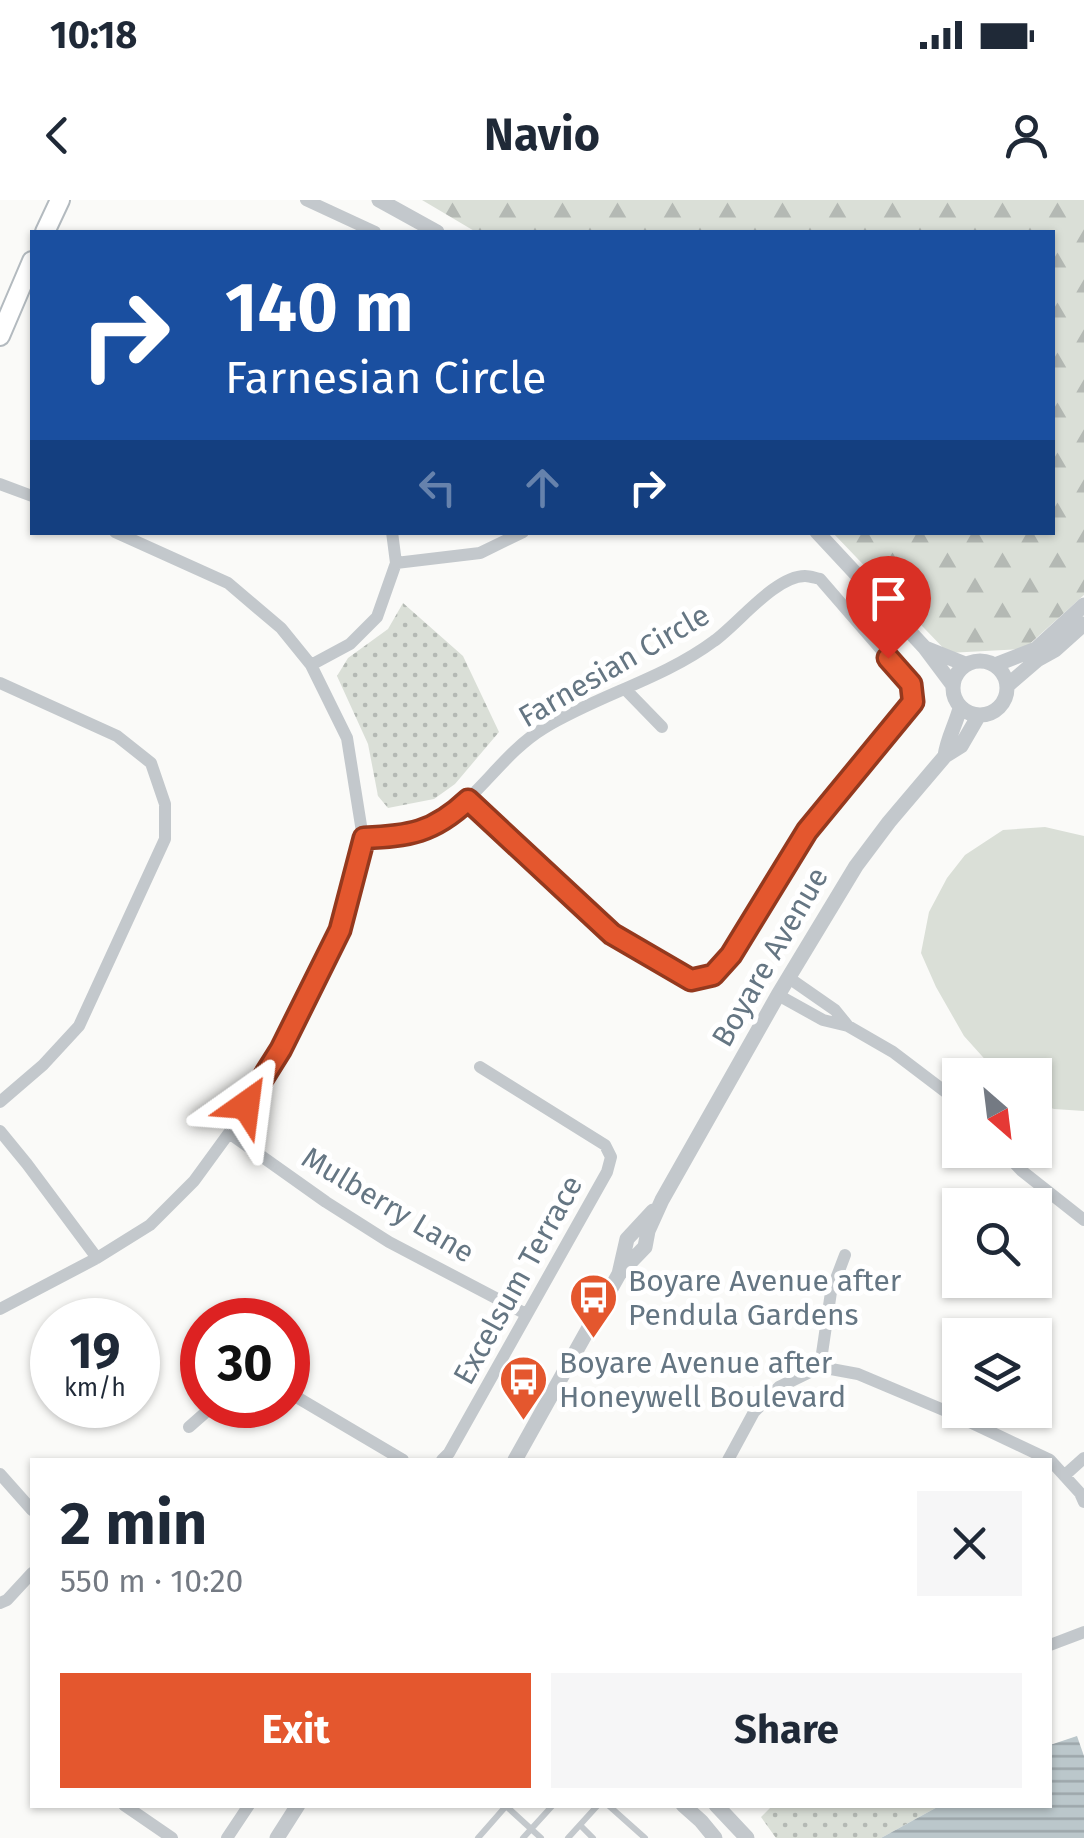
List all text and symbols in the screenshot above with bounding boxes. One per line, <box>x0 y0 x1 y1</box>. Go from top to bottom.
text: 10:18 <box>50 12 137 58</box>
icon: back <box>30 108 85 163</box>
text: Navio <box>484 108 600 162</box>
icon: person <box>999 108 1054 163</box>
text: 140 m <box>225 266 414 350</box>
icon: right <box>60 270 190 400</box>
text: Farnesian Circle <box>225 351 547 405</box>
icon: left <box>410 460 465 515</box>
icon: ahead <box>515 460 570 515</box>
icon: right <box>620 460 675 515</box>
pin <box>846 556 931 659</box>
icon: arrive <box>861 571 916 626</box>
street label: Farnesian Circle <box>512 597 716 735</box>
street label: Boyare Avenue <box>704 861 836 1053</box>
position arrow <box>194 1053 298 1157</box>
north arrow <box>942 1058 1052 1168</box>
map controls <box>942 1058 1052 1428</box>
street label: Mulberry Lane <box>295 1139 481 1271</box>
street label: Excelsum Terrace <box>446 1169 590 1391</box>
button: search <box>942 1188 1052 1298</box>
place label: Boyare Avenue after Pendula Gardens <box>628 1263 902 1333</box>
bus stop icon: Boyare Avenue after Pendula Gardens <box>567 1272 619 1340</box>
speed limit sign: 30 <box>180 1298 310 1428</box>
button: layers <box>942 1318 1052 1428</box>
text: 19 <box>69 1321 121 1381</box>
place label: Boyare Avenue after Honeywell Boulevard <box>559 1345 846 1415</box>
bus stop icon: Boyare Avenue after Honeywell Boulevard <box>498 1354 550 1422</box>
text: km/h <box>64 1373 126 1403</box>
text: 2 min <box>60 1488 207 1560</box>
button: close <box>917 1491 1022 1596</box>
text: 550 m · 10:20 <box>60 1562 243 1600</box>
button: Exit <box>60 1673 531 1788</box>
button: Share <box>551 1673 1022 1788</box>

